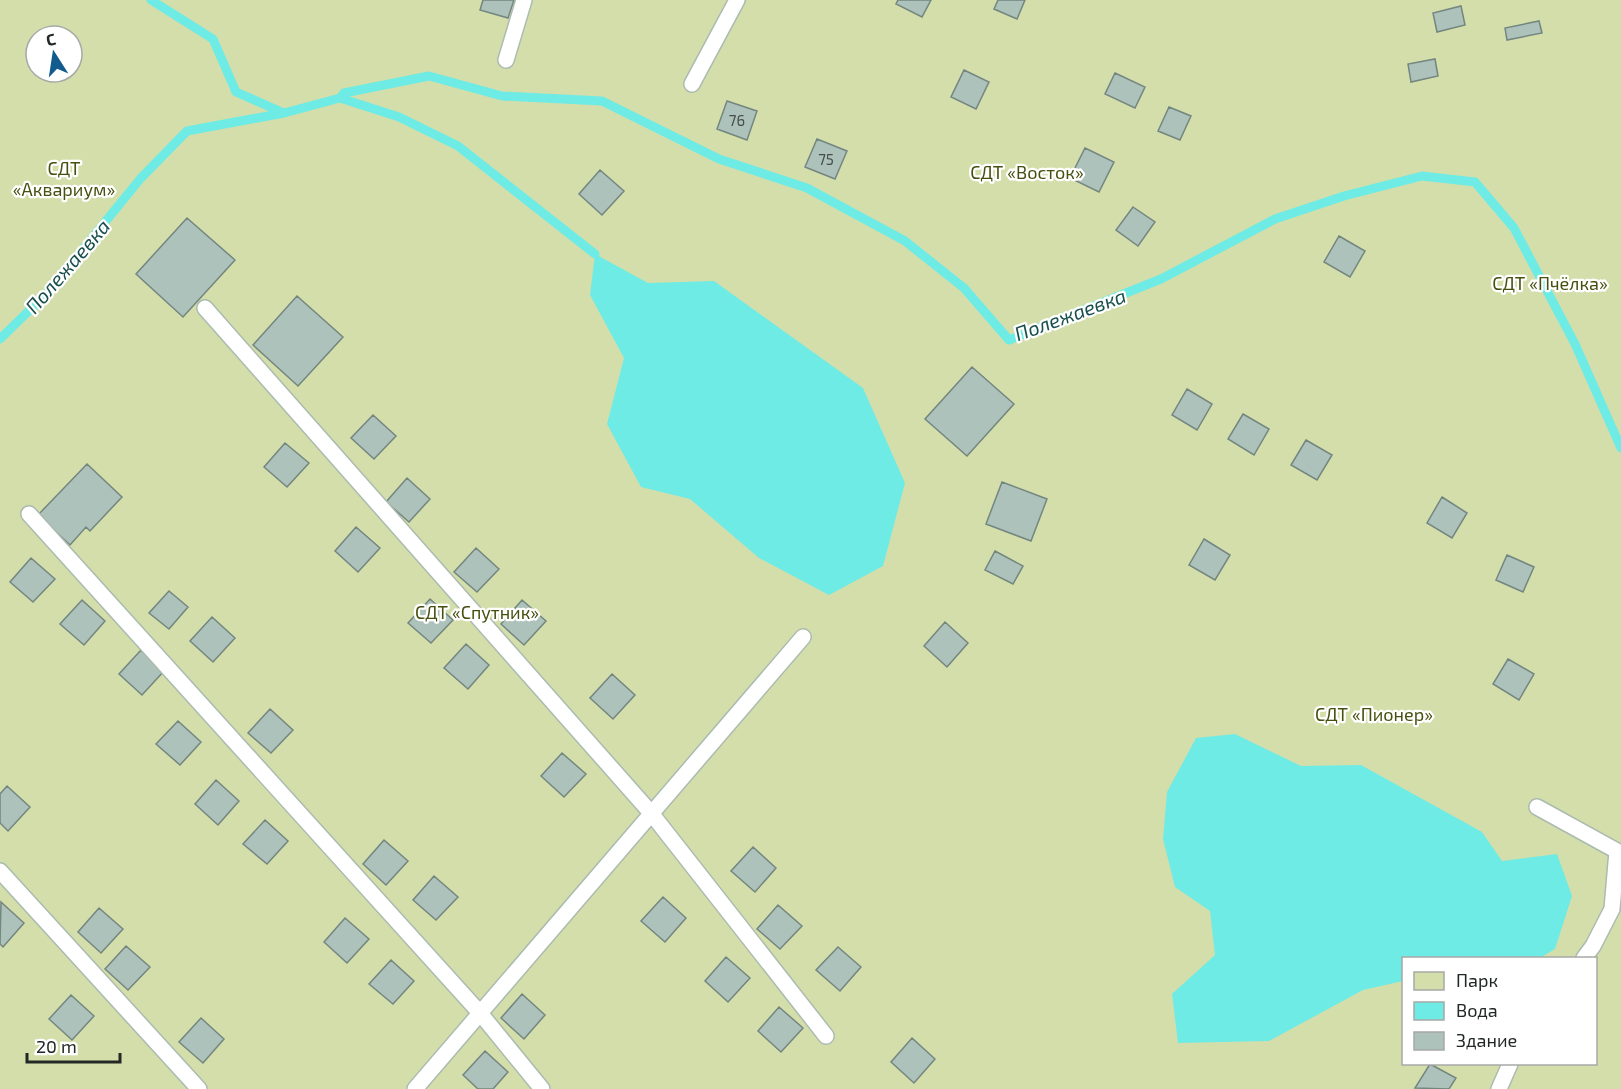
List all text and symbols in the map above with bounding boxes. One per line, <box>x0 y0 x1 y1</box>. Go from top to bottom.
north arrow <box>24 24 84 84</box>
text: С <box>44 29 57 49</box>
house number: 76 <box>729 111 745 129</box>
house number: 75 <box>818 150 834 168</box>
park label: СДТ «Аквариум» <box>13 157 115 200</box>
park label: СДТ «Восток» <box>970 161 1084 183</box>
water label: Полежаевка <box>20 214 114 318</box>
park label: СДТ «Пчёлка» <box>1492 272 1608 294</box>
water label: Полежаевка <box>1011 283 1129 345</box>
park label: СДТ «Спутник» <box>415 601 539 623</box>
park label: СДТ «Пионер» <box>1315 703 1433 725</box>
legend <box>1402 957 1597 1065</box>
text: Парк <box>1456 969 1498 991</box>
text: Вода <box>1456 999 1498 1021</box>
scale bar <box>27 1026 120 1064</box>
text: Здание <box>1456 1029 1517 1051</box>
text: 20 m <box>36 1035 77 1057</box>

